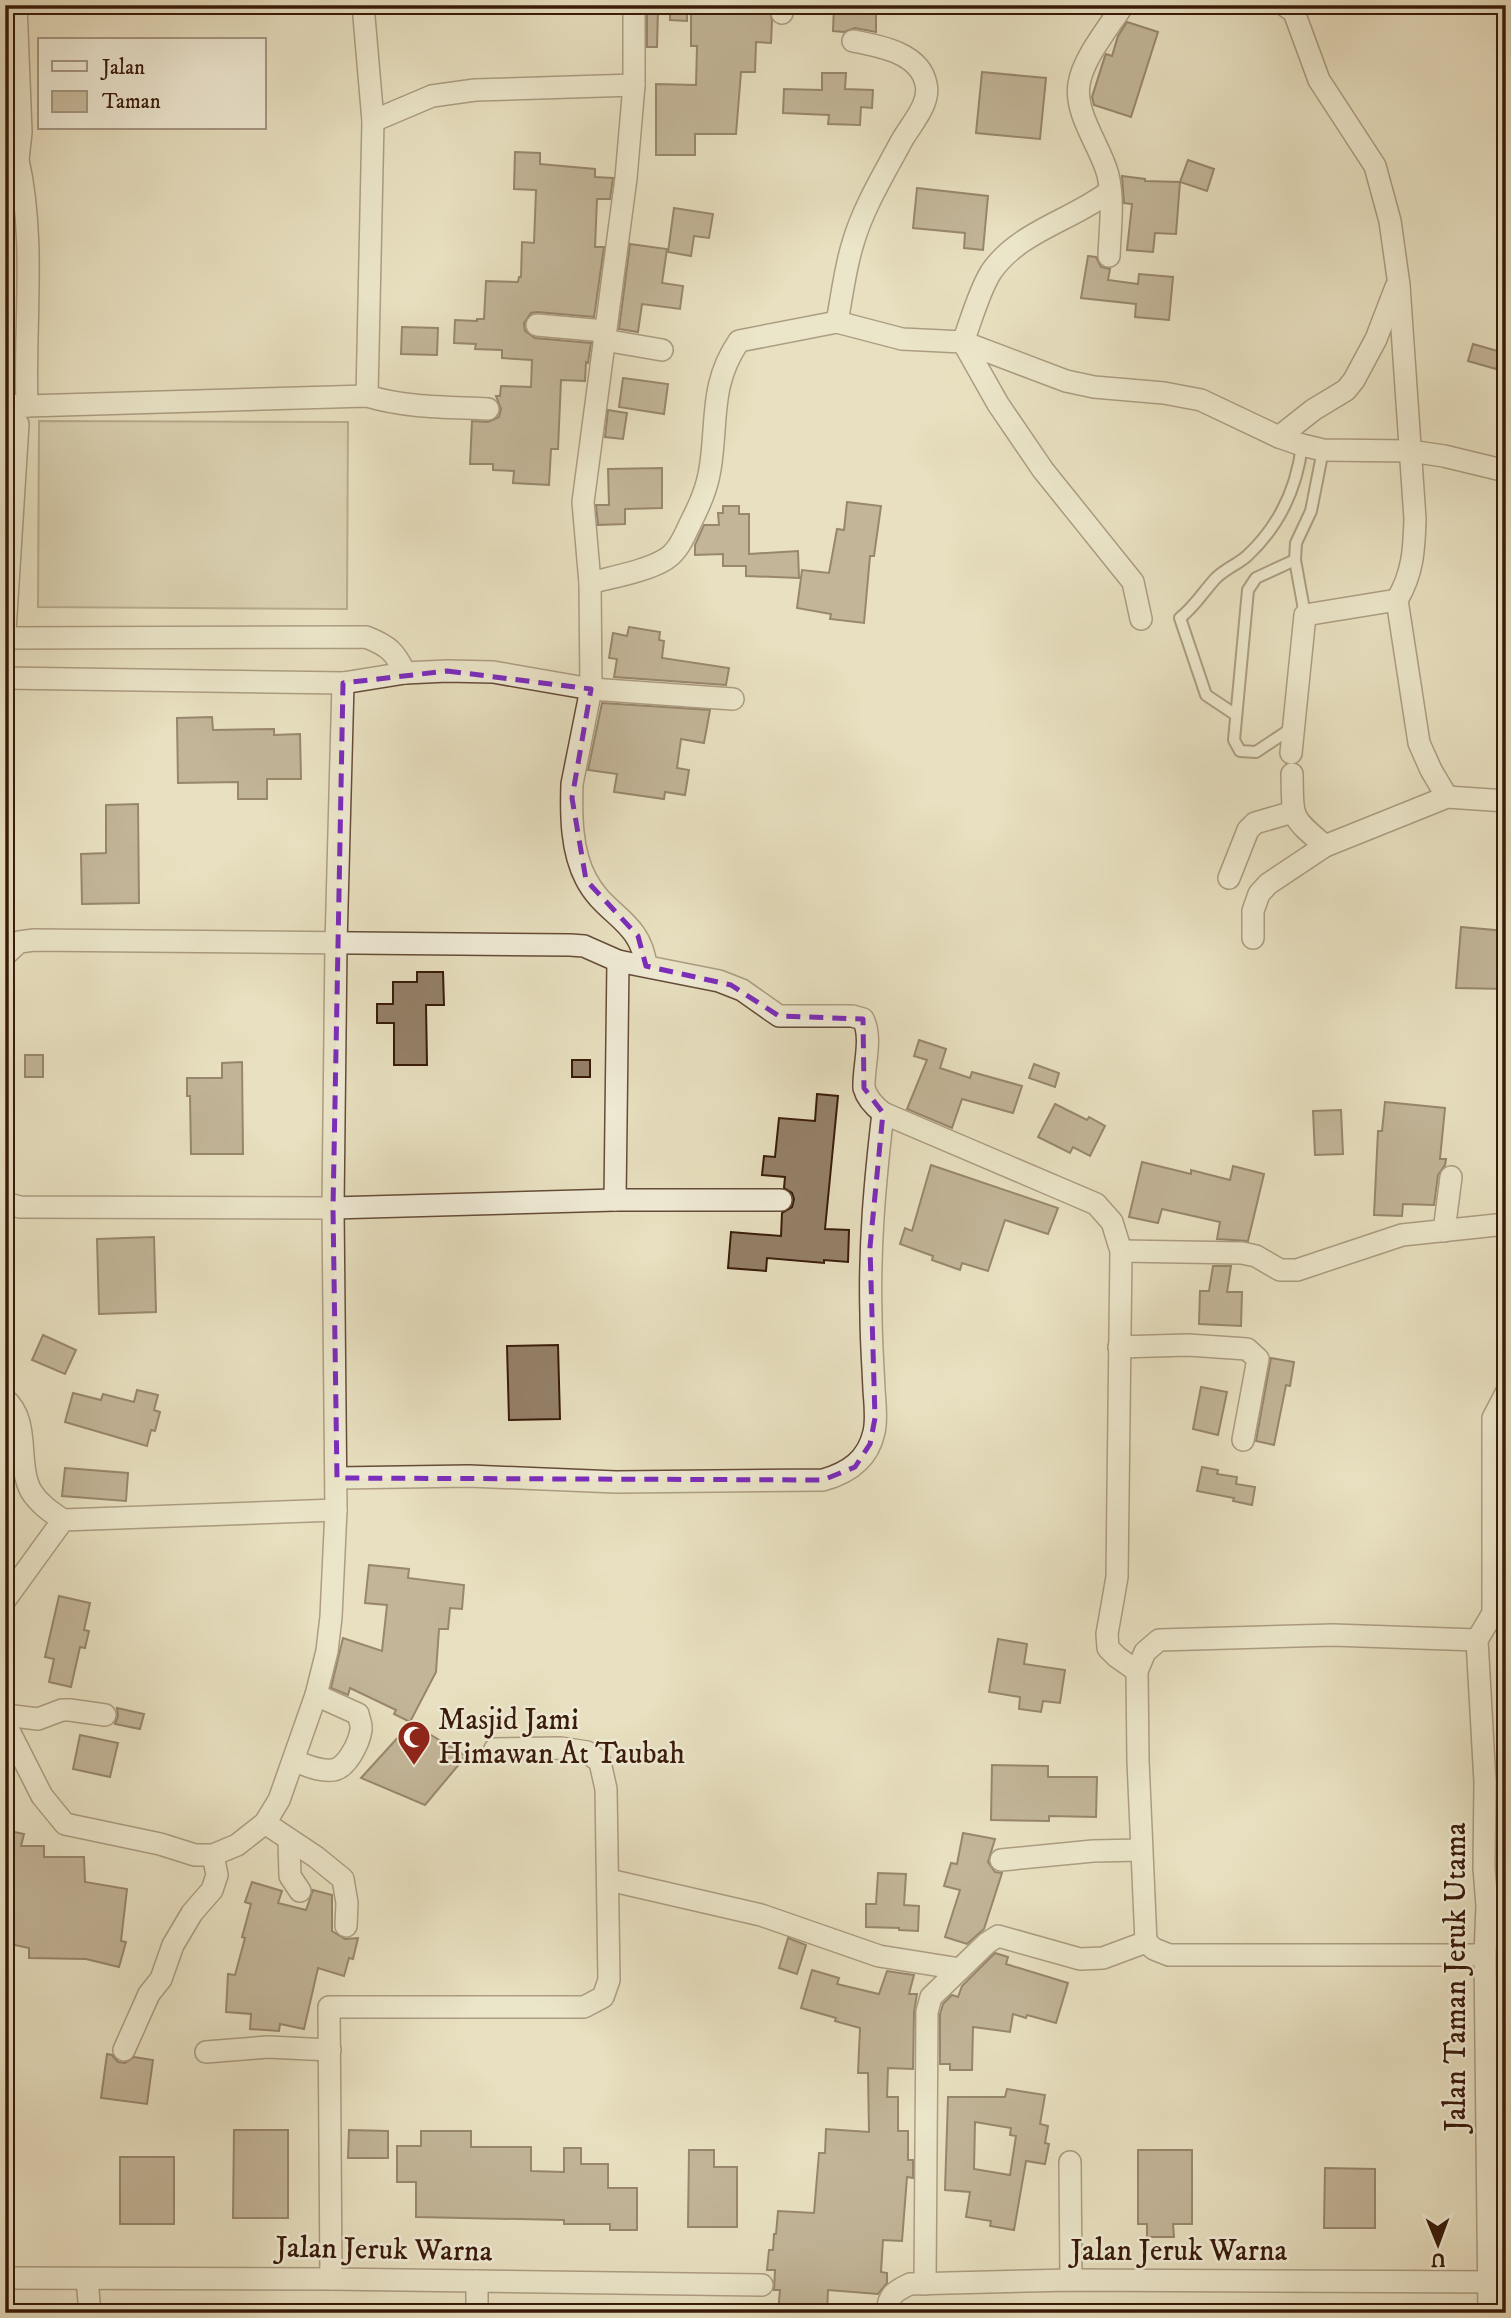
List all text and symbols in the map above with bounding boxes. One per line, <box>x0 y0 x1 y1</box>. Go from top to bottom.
legend <box>38 38 266 130</box>
text: Jalan <box>100 55 145 81</box>
text: Taman <box>102 89 161 115</box>
place label: Masjid Jami Himawan At Taubah <box>438 1702 685 1773</box>
mosque icon: Masjid Jami Himawan At Taubah <box>395 1718 433 1767</box>
street label: Jalan Taman Jeruk Utama <box>1438 1822 1475 2135</box>
north arrow <box>1402 2210 1472 2280</box>
street label: Jalan Jeruk Warna <box>272 2230 493 2270</box>
street label: Jalan Jeruk Warna <box>1068 2233 1288 2270</box>
text: U <box>1430 2248 1446 2271</box>

